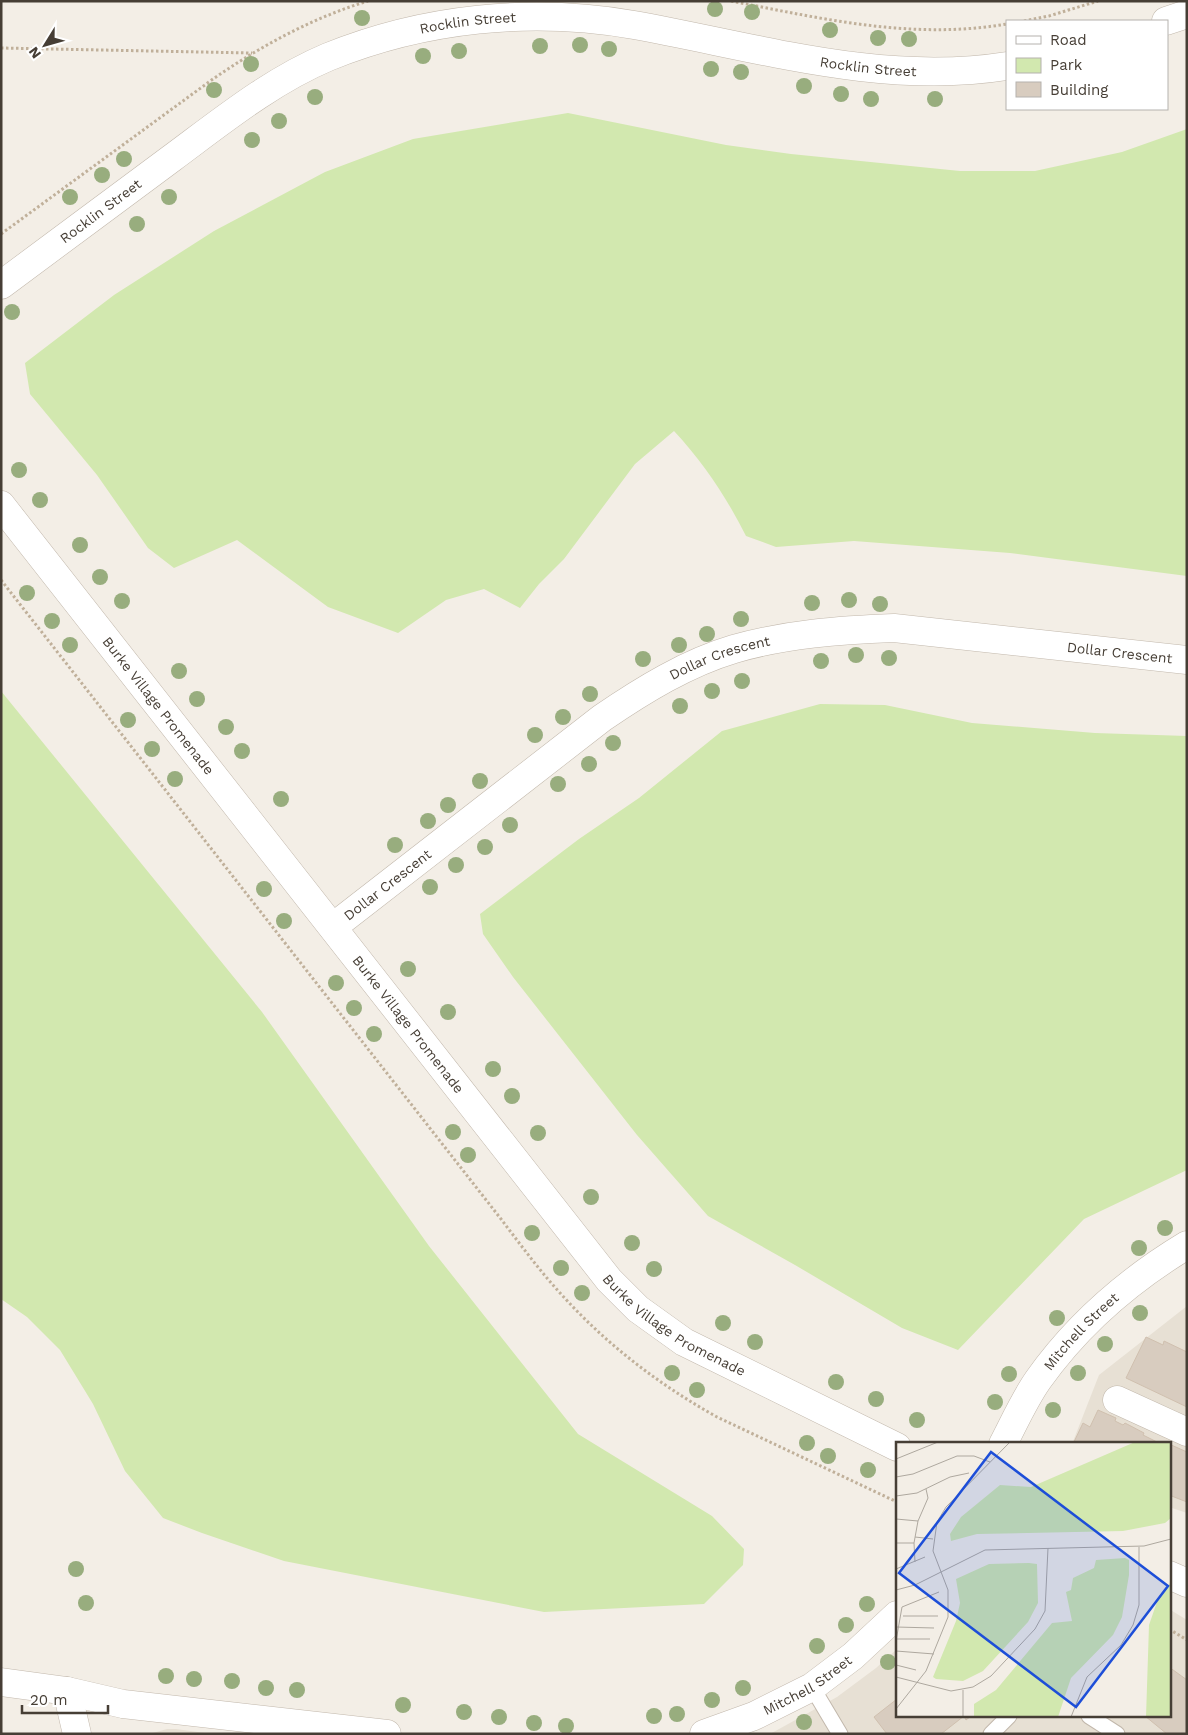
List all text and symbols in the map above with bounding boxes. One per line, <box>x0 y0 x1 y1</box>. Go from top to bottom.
street label: Rocklin Street <box>418 9 516 37</box>
north arrow <box>20 20 70 70</box>
legend <box>1006 20 1168 110</box>
text: Road <box>1050 31 1087 49</box>
text: N <box>25 44 44 62</box>
street label: Rocklin Street <box>819 53 917 79</box>
text: Park <box>1050 56 1083 74</box>
text: Building <box>1050 81 1108 99</box>
street label: Rocklin Street <box>57 176 144 246</box>
street label: Dollar Crescent <box>667 632 772 683</box>
street label: Burke Village Promenade <box>99 634 217 778</box>
street label: Dollar Crescent <box>1066 639 1173 666</box>
street label: Dollar Crescent <box>341 846 434 924</box>
street label: Burke Village Promenade <box>349 952 467 1096</box>
street label: Burke Village Promenade <box>599 1271 748 1379</box>
street label: Mitchell Street <box>1040 1289 1122 1373</box>
inset map <box>896 1442 1170 1718</box>
street label: Mitchell Street <box>760 1652 855 1718</box>
scale bar <box>22 1682 109 1714</box>
text: 20 m <box>30 1691 68 1709</box>

